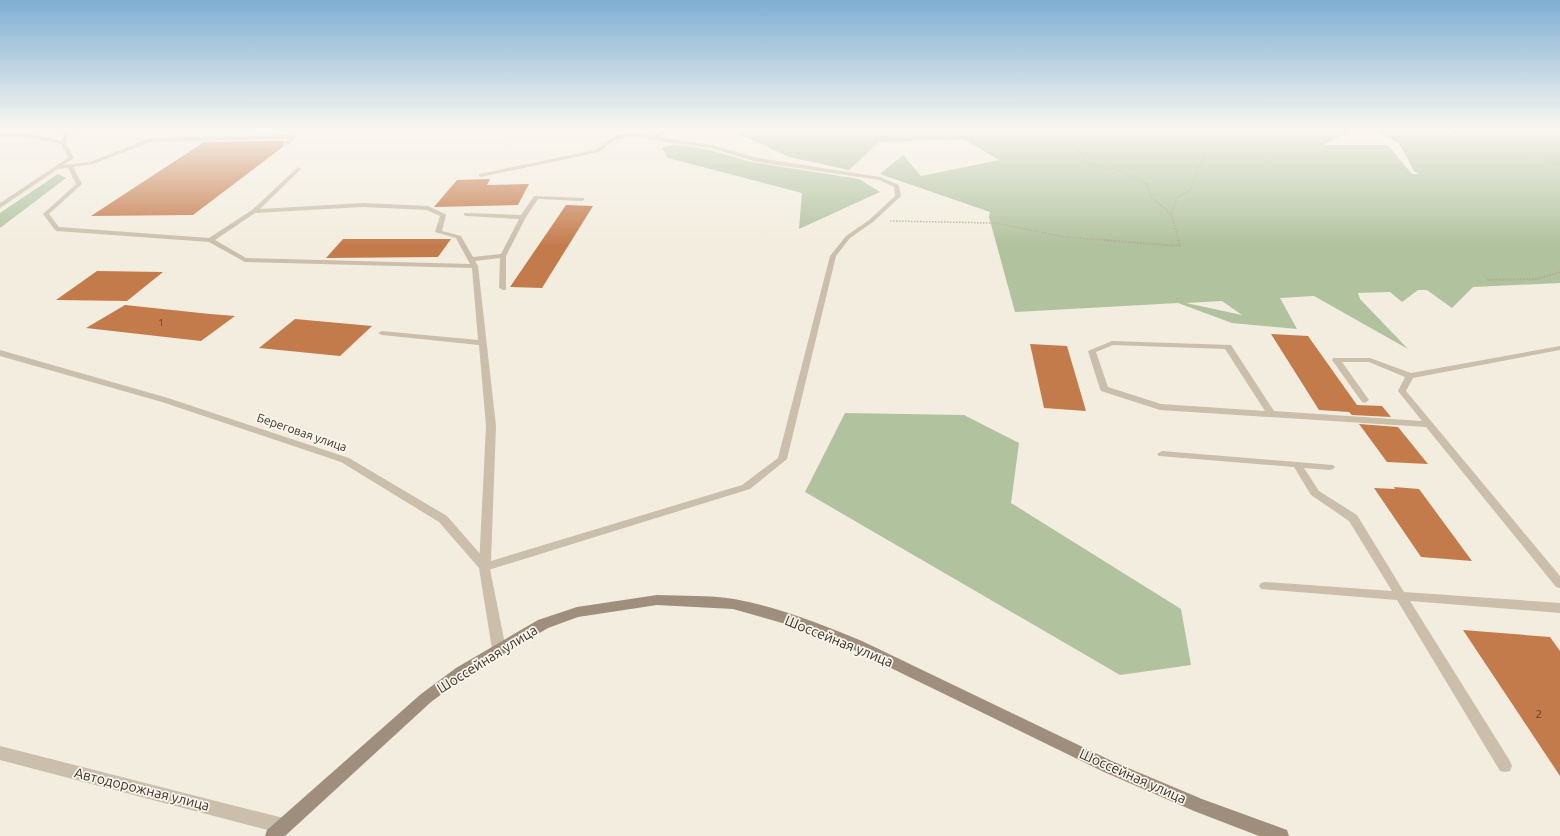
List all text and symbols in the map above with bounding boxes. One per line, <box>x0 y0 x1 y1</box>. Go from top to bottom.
house number: 1 <box>158 317 164 328</box>
street label: Береговая улица <box>255 410 349 454</box>
street label: Шоссейная улица <box>783 612 895 670</box>
street label: Шоссейная улица <box>434 622 540 696</box>
house number: 2 <box>1536 707 1542 720</box>
street label: Шоссейная улица <box>1077 745 1189 807</box>
street label: Автодорожная улица <box>73 764 211 814</box>

